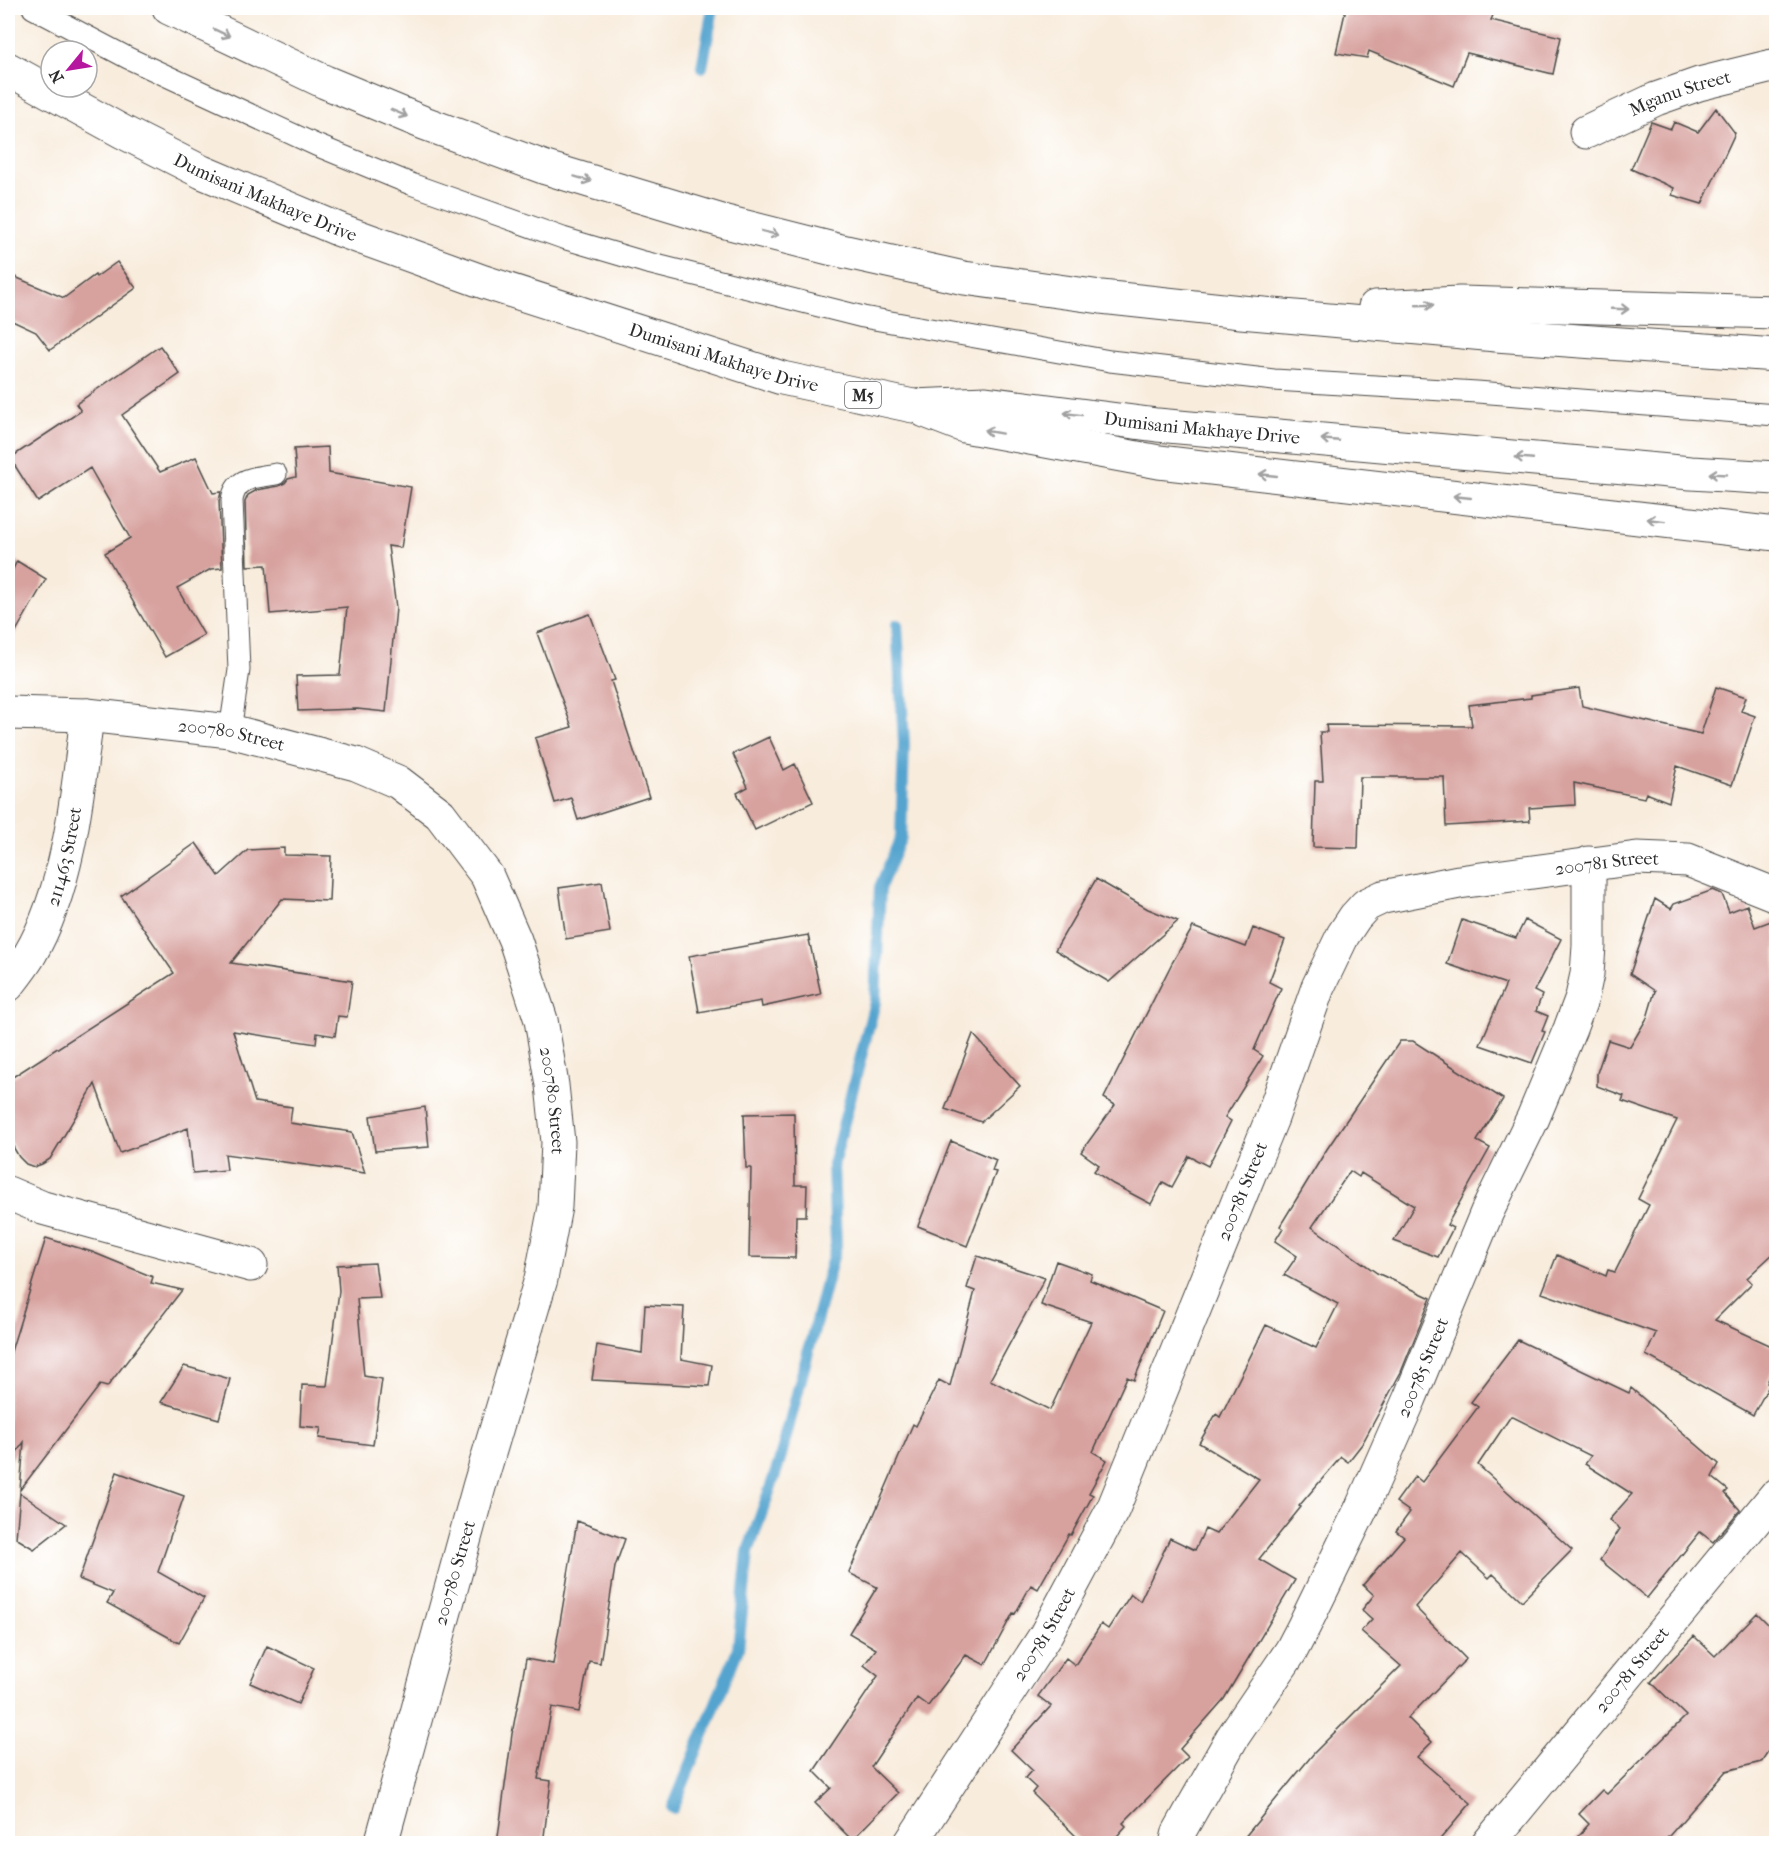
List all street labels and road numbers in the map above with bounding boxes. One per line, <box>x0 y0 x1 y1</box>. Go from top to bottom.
street label: Mganu Street <box>1626 66 1733 121</box>
street label: Dumisani Makhaye Drive <box>170 149 360 246</box>
street label: Dumisani Makhaye Drive <box>626 319 820 396</box>
road number: M5 <box>845 382 881 408</box>
street label: Dumisani Makhaye Drive <box>1103 408 1301 448</box>
street label: 200780 Street <box>177 715 288 756</box>
street label: 211463 Street <box>42 805 86 909</box>
street label: 200781 Street <box>1554 847 1660 879</box>
street label: 200780 Street <box>535 1045 569 1155</box>
street label: 200781 Street <box>1213 1138 1272 1244</box>
street label: 200785 Street <box>1392 1314 1453 1421</box>
street label: 200780 Street <box>430 1518 480 1628</box>
street label: 200781 Street <box>1008 1583 1080 1685</box>
street label: 200781 Street <box>1590 1622 1674 1717</box>

